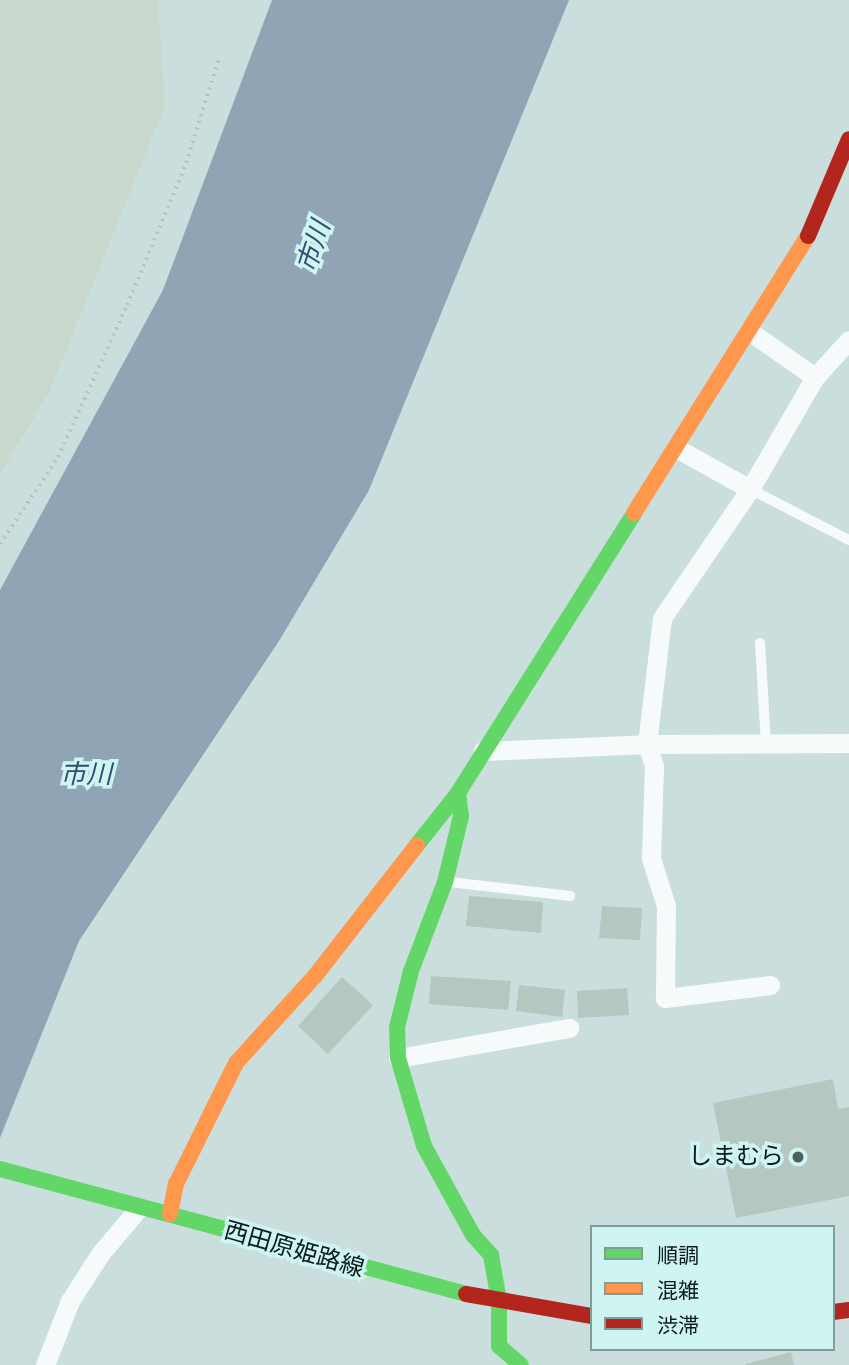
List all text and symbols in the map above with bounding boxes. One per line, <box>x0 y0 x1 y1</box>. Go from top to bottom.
water label: 市川 <box>292 217 338 277</box>
water label: 市川 <box>60 760 112 792</box>
place label: しまむら <box>688 1143 784 1171</box>
marker: しまむら <box>790 1149 806 1165</box>
street label: 西田原姫路線 <box>221 1216 367 1284</box>
legend <box>590 1225 835 1351</box>
text: 順調 <box>657 1243 699 1269</box>
text: 混雑 <box>657 1278 699 1304</box>
text: 渋滞 <box>657 1313 699 1339</box>

